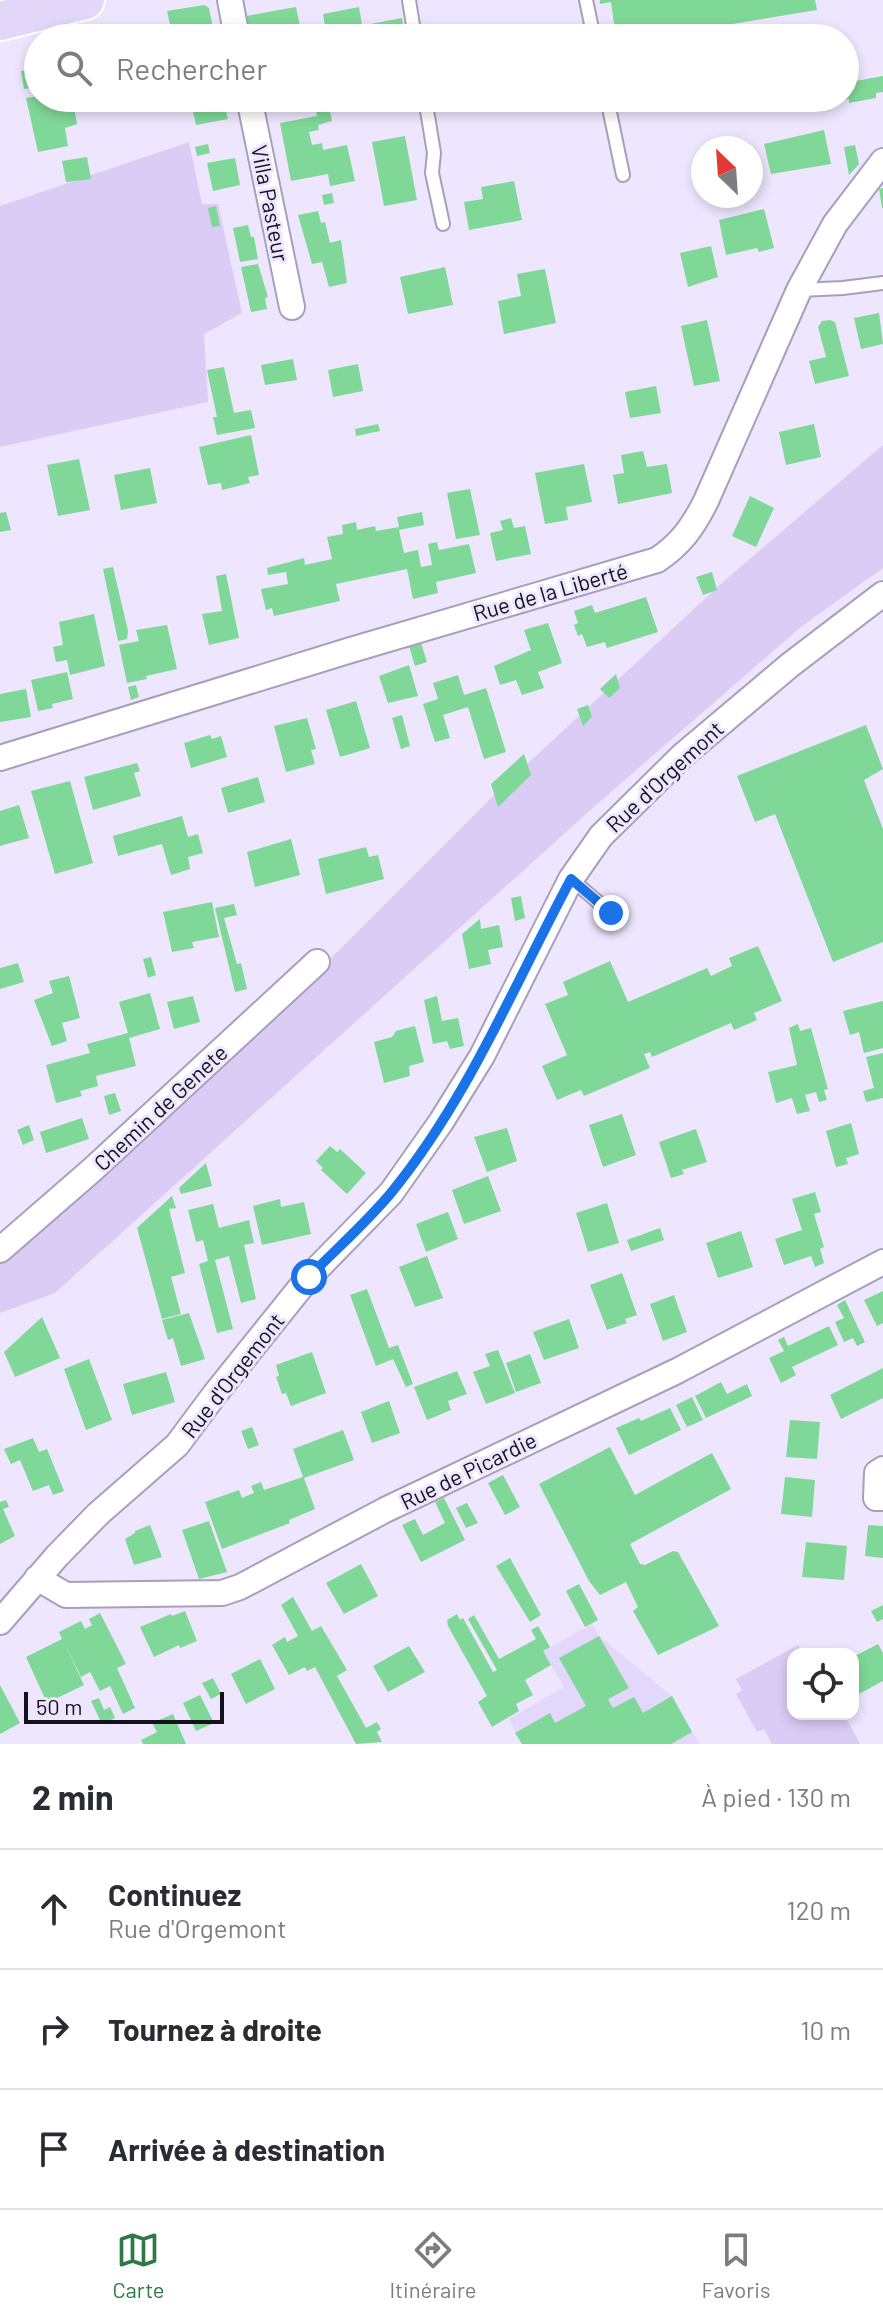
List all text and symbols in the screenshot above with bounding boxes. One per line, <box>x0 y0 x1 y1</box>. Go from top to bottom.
search box <box>24 24 859 112</box>
icon: search <box>52 46 96 90</box>
text: Rechercher <box>116 50 267 86</box>
north arrow <box>691 136 763 208</box>
street label: Villa Pasteur <box>247 142 295 264</box>
street label: Rue de la Liberté <box>470 557 630 625</box>
street label: Rue d'Orgemont <box>600 715 728 837</box>
route end <box>593 895 629 931</box>
street label: Chemin de Genete <box>88 1039 232 1175</box>
route start <box>291 1259 327 1295</box>
street label: Rue d'Orgemont <box>175 1307 289 1443</box>
street label: Rue de Picardie <box>396 1426 540 1514</box>
map controls <box>787 1648 859 1720</box>
button: locate <box>787 1648 859 1720</box>
scale bar <box>24 1688 224 1724</box>
text: 50 m <box>36 1693 82 1719</box>
text: 2 min <box>32 1776 114 1817</box>
text: À pied · 130 m <box>701 1781 851 1812</box>
text: Continuez <box>108 1876 241 1912</box>
icon: ahead <box>32 1887 76 1931</box>
text: 120 m <box>787 1894 851 1925</box>
text: Rue d'Orgemont <box>108 1912 287 1943</box>
icon: right <box>32 2007 76 2051</box>
text: Tournez à droite <box>108 2011 322 2047</box>
text: 10 m <box>801 2014 851 2045</box>
icon: arrive <box>32 2127 76 2171</box>
text: Arrivée à destination <box>108 2131 385 2167</box>
tab: Carte <box>112 2228 165 2302</box>
tab: Itinéraire <box>389 2228 477 2302</box>
tab: Favoris <box>701 2228 771 2302</box>

